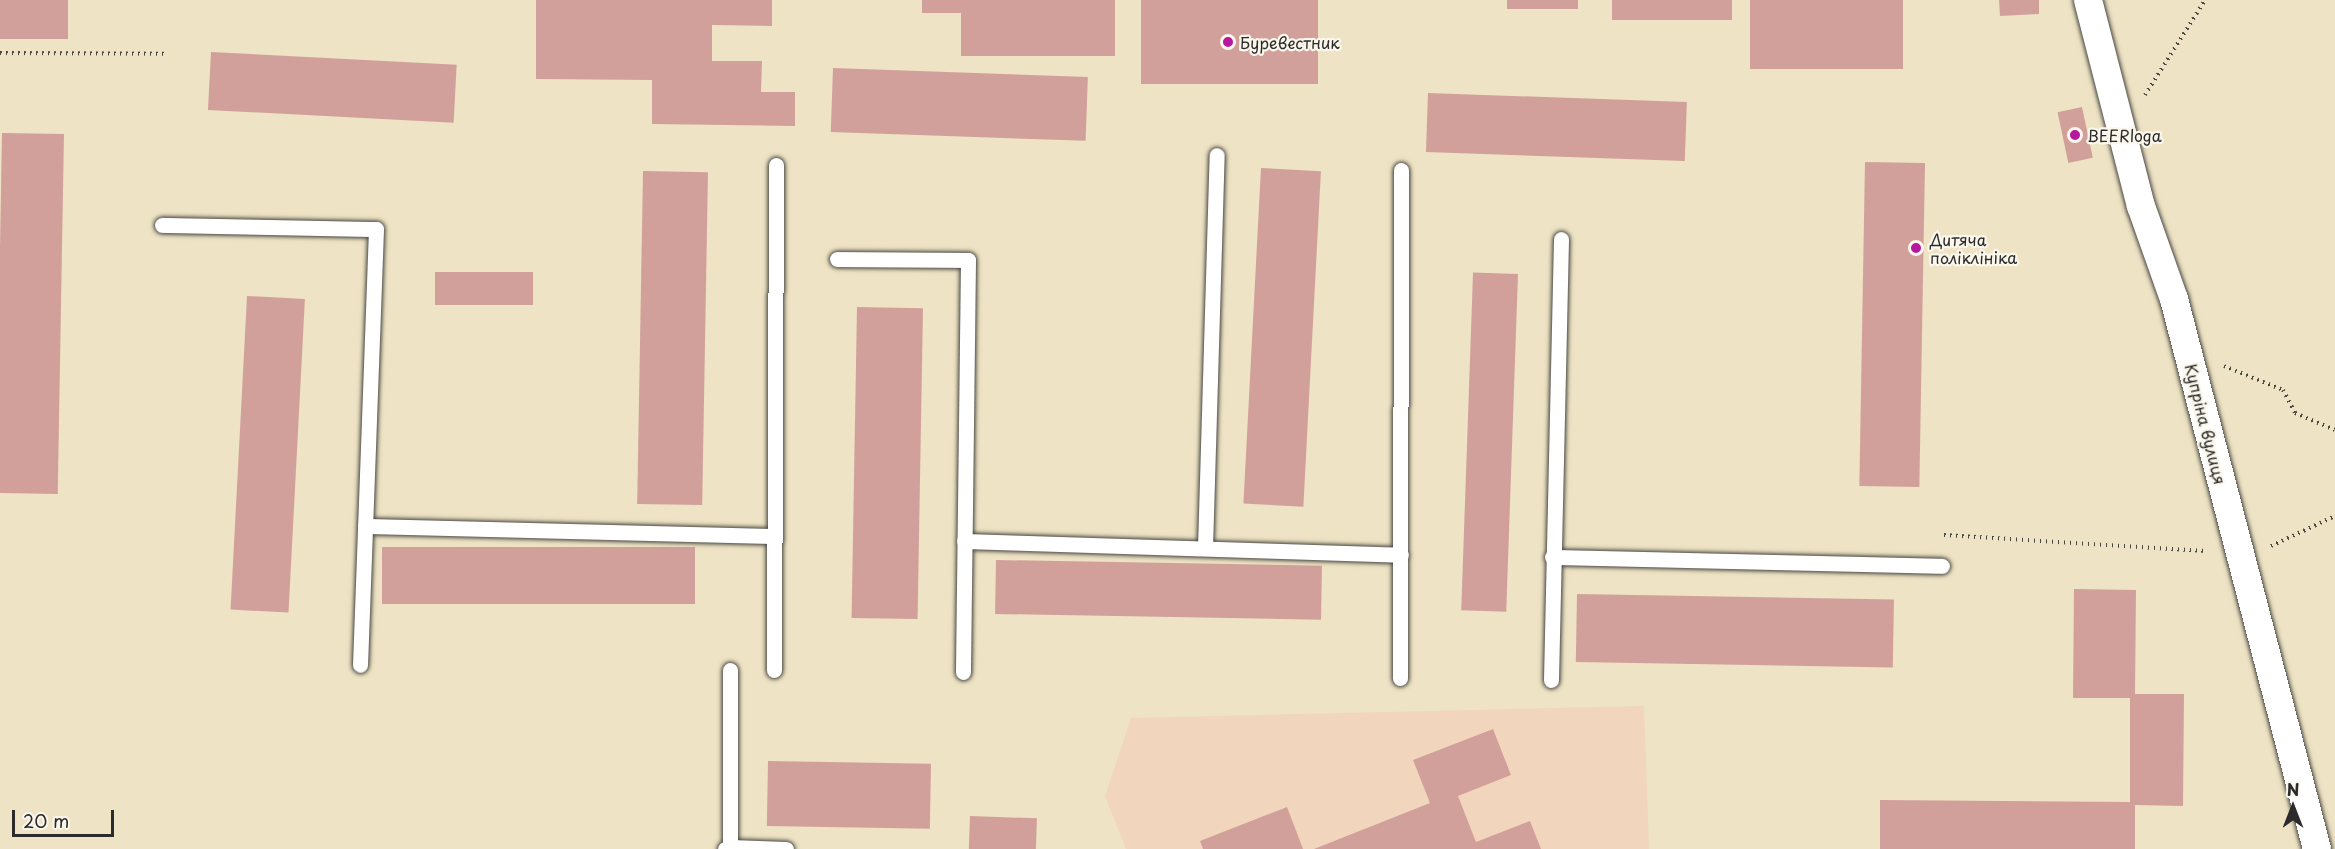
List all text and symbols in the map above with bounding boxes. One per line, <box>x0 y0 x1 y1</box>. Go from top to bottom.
place label: Буревестник <box>1240 32 1340 52</box>
marker: Буревестник <box>1221 35 1235 49</box>
place label: BEERloga <box>2087 125 2162 145</box>
marker: BEERloga <box>2068 128 2082 142</box>
place label: Дитяча поліклініка <box>1930 229 2017 267</box>
marker: Дитяча поліклініка <box>1907 239 1925 257</box>
street label: Купріна вулиця <box>2182 361 2230 487</box>
north arrow <box>2263 777 2323 837</box>
text: N <box>2287 777 2299 801</box>
scale bar <box>15 798 117 836</box>
text: 20 m <box>23 807 69 834</box>

